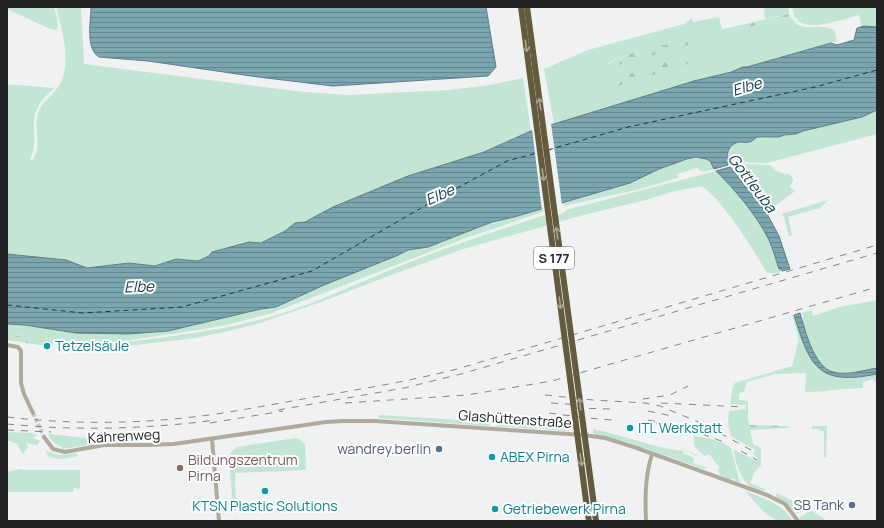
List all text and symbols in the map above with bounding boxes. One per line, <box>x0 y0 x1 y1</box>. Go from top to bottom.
one-way arrow <box>522 39 530 52</box>
water label: Elbe <box>730 72 765 101</box>
one-way arrow <box>536 98 544 111</box>
water label: Gottleuba <box>723 149 782 217</box>
one-way arrow <box>539 168 547 181</box>
water label: Elbe <box>422 178 459 210</box>
one-way arrow <box>553 227 561 240</box>
road number: S 177 <box>534 247 574 269</box>
water label: Elbe <box>124 275 155 298</box>
one-way arrow <box>556 296 564 309</box>
place label: Tetzelsäule <box>55 336 129 355</box>
marker: Tetzelsäule <box>42 341 52 351</box>
one-way arrow <box>576 397 584 410</box>
street label: Glashüttenstraße <box>458 405 572 432</box>
place label: ITL Werkstatt <box>638 418 722 437</box>
marker: ITL Werkstatt <box>625 423 635 433</box>
street label: Kahrenweg <box>87 424 161 447</box>
place label: wandrey.berlin <box>337 439 431 458</box>
marker: wandrey.berlin <box>434 444 444 454</box>
place label: ABEX Pirna <box>500 447 570 466</box>
place label: Bildungszentrum Pirna <box>188 450 298 485</box>
marker: ABEX Pirna <box>487 452 497 462</box>
one-way arrow <box>577 453 584 466</box>
marker: Bildungszentrum Pirna <box>175 463 185 473</box>
marker: KTSN Plastic Solutions <box>260 486 270 496</box>
place label: SB Tank <box>794 495 845 514</box>
place label: KTSN Plastic Solutions <box>192 496 338 515</box>
place label: Getriebewerk Pirna <box>503 499 626 518</box>
marker: SB Tank <box>847 500 857 510</box>
marker: Getriebewerk Pirna <box>490 504 500 514</box>

